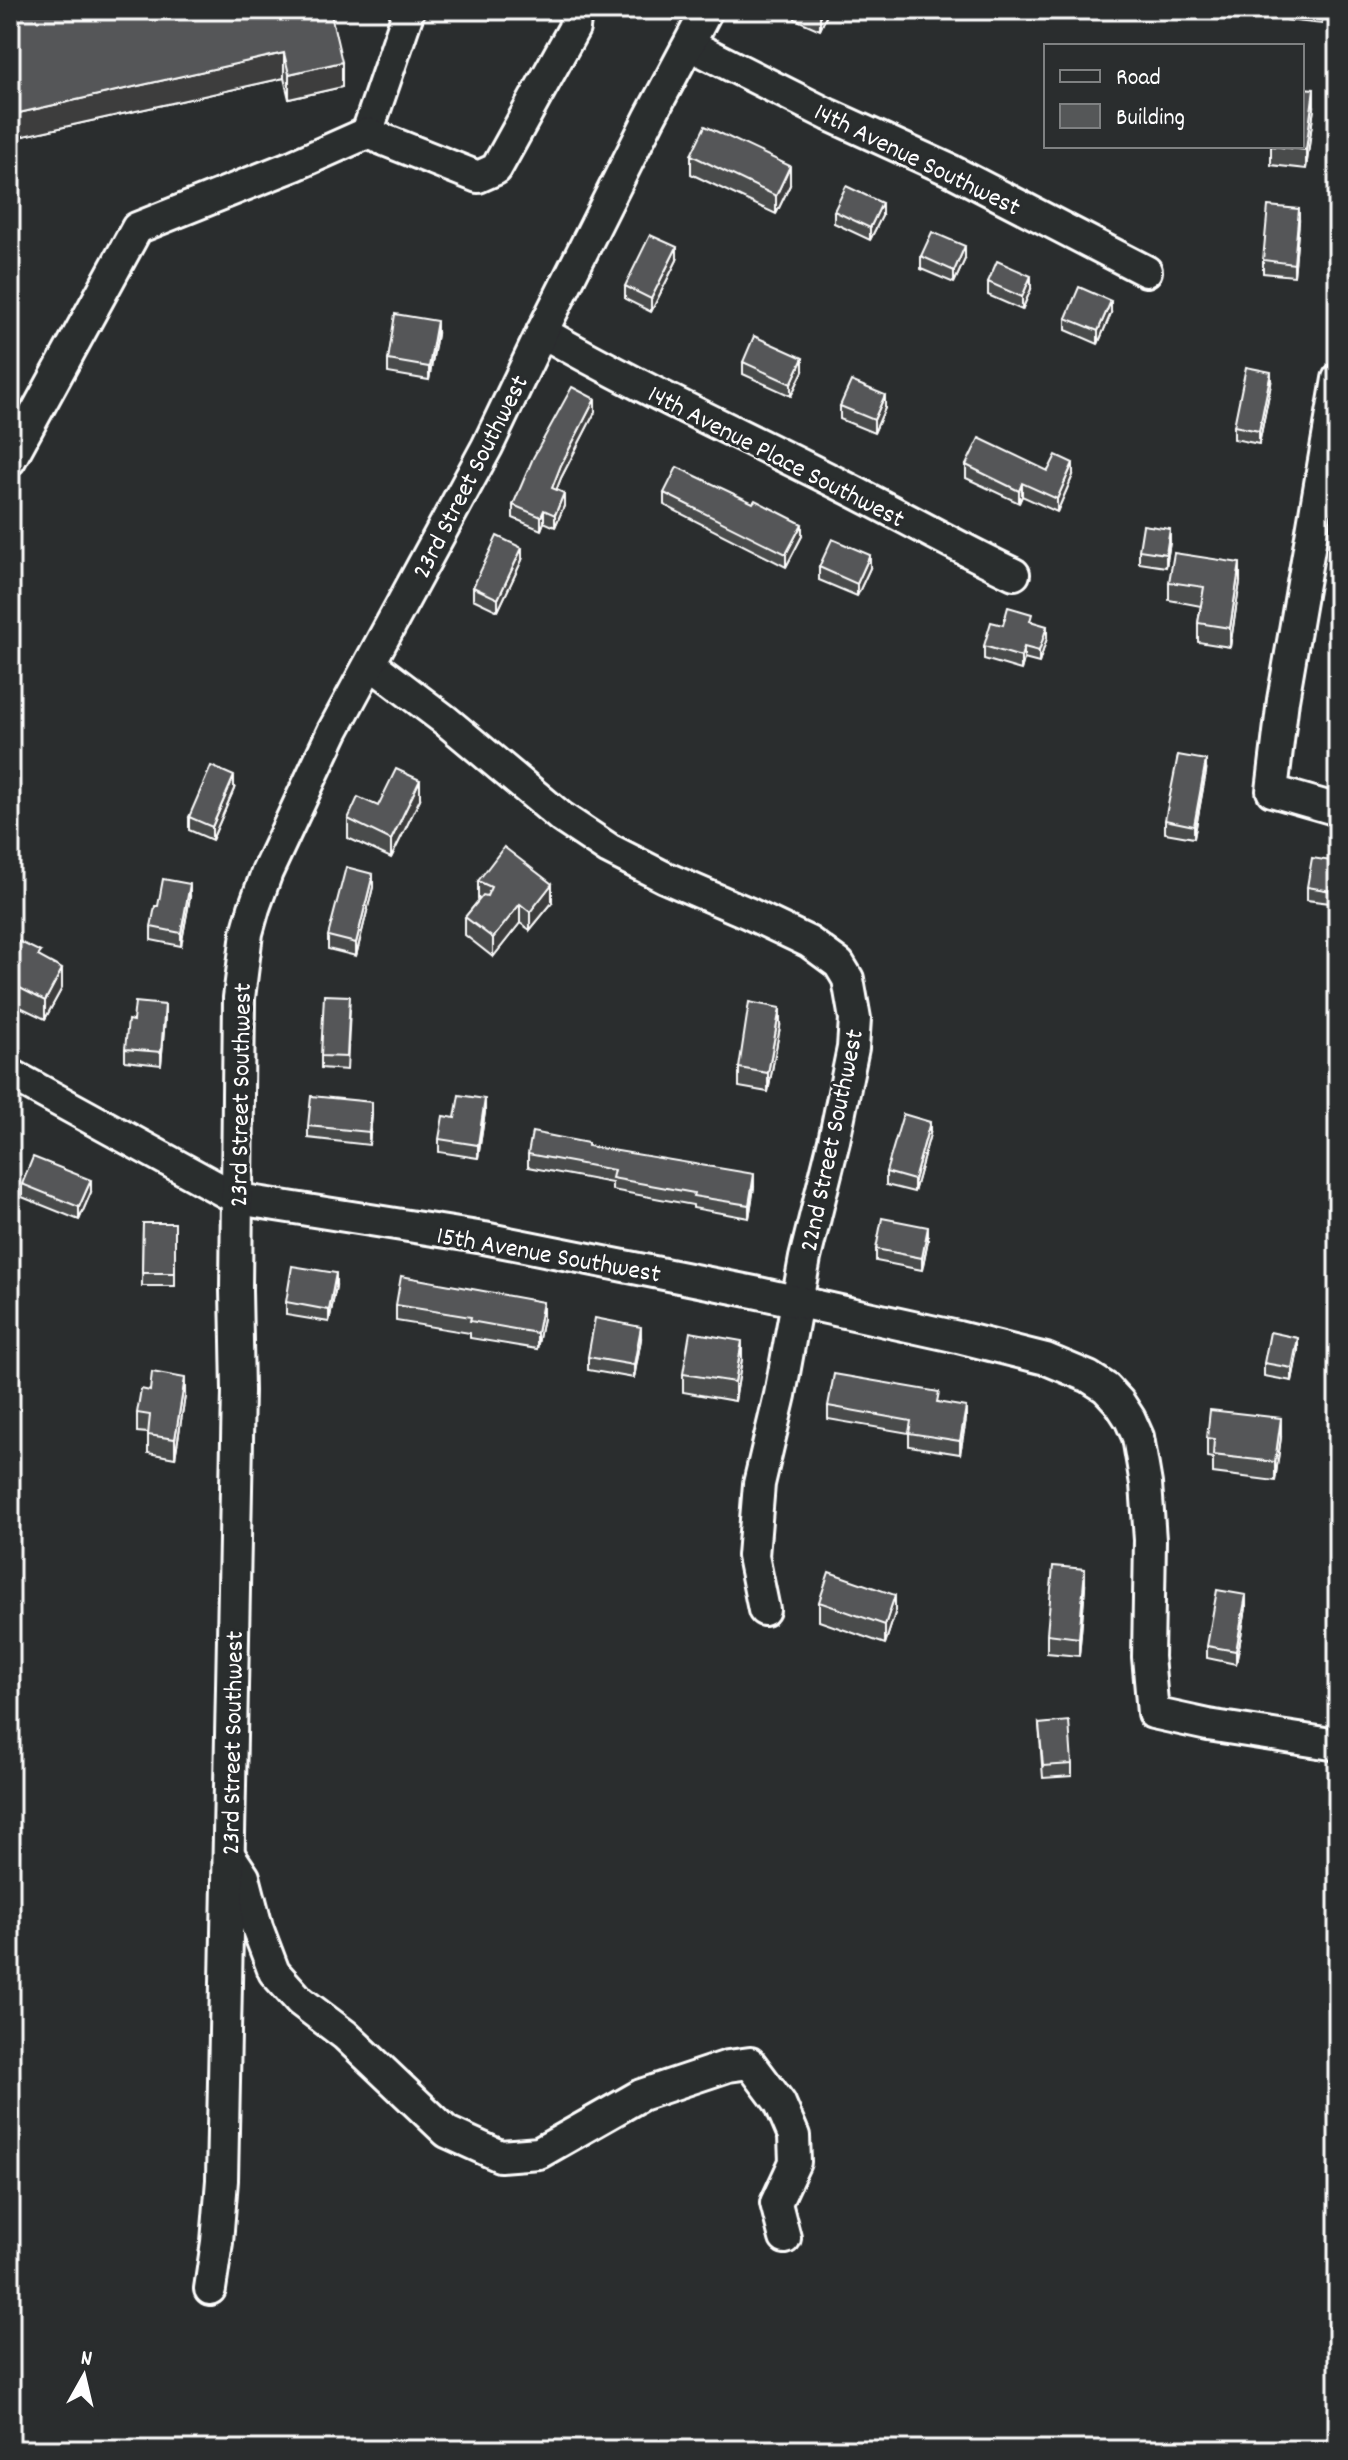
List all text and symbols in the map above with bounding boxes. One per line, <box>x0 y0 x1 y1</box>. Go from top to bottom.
legend <box>1044 44 1304 148</box>
text: Road <box>1116 62 1161 96</box>
street label: 14th Avenue Southwest <box>807 95 1026 227</box>
text: Building <box>1116 102 1185 136</box>
street label: 23rd Street Southwest <box>405 369 540 586</box>
street label: 14th Avenue Place Southwest <box>641 377 910 539</box>
street label: 23rd Street Southwest <box>222 982 263 1208</box>
street label: 22nd Street Southwest <box>792 1026 875 1255</box>
street label: 15th Avenue Southwest <box>434 1219 664 1294</box>
street label: 23rd Street Southwest <box>214 1630 255 1856</box>
north arrow <box>44 2336 124 2416</box>
text: N <box>79 2344 94 2376</box>

